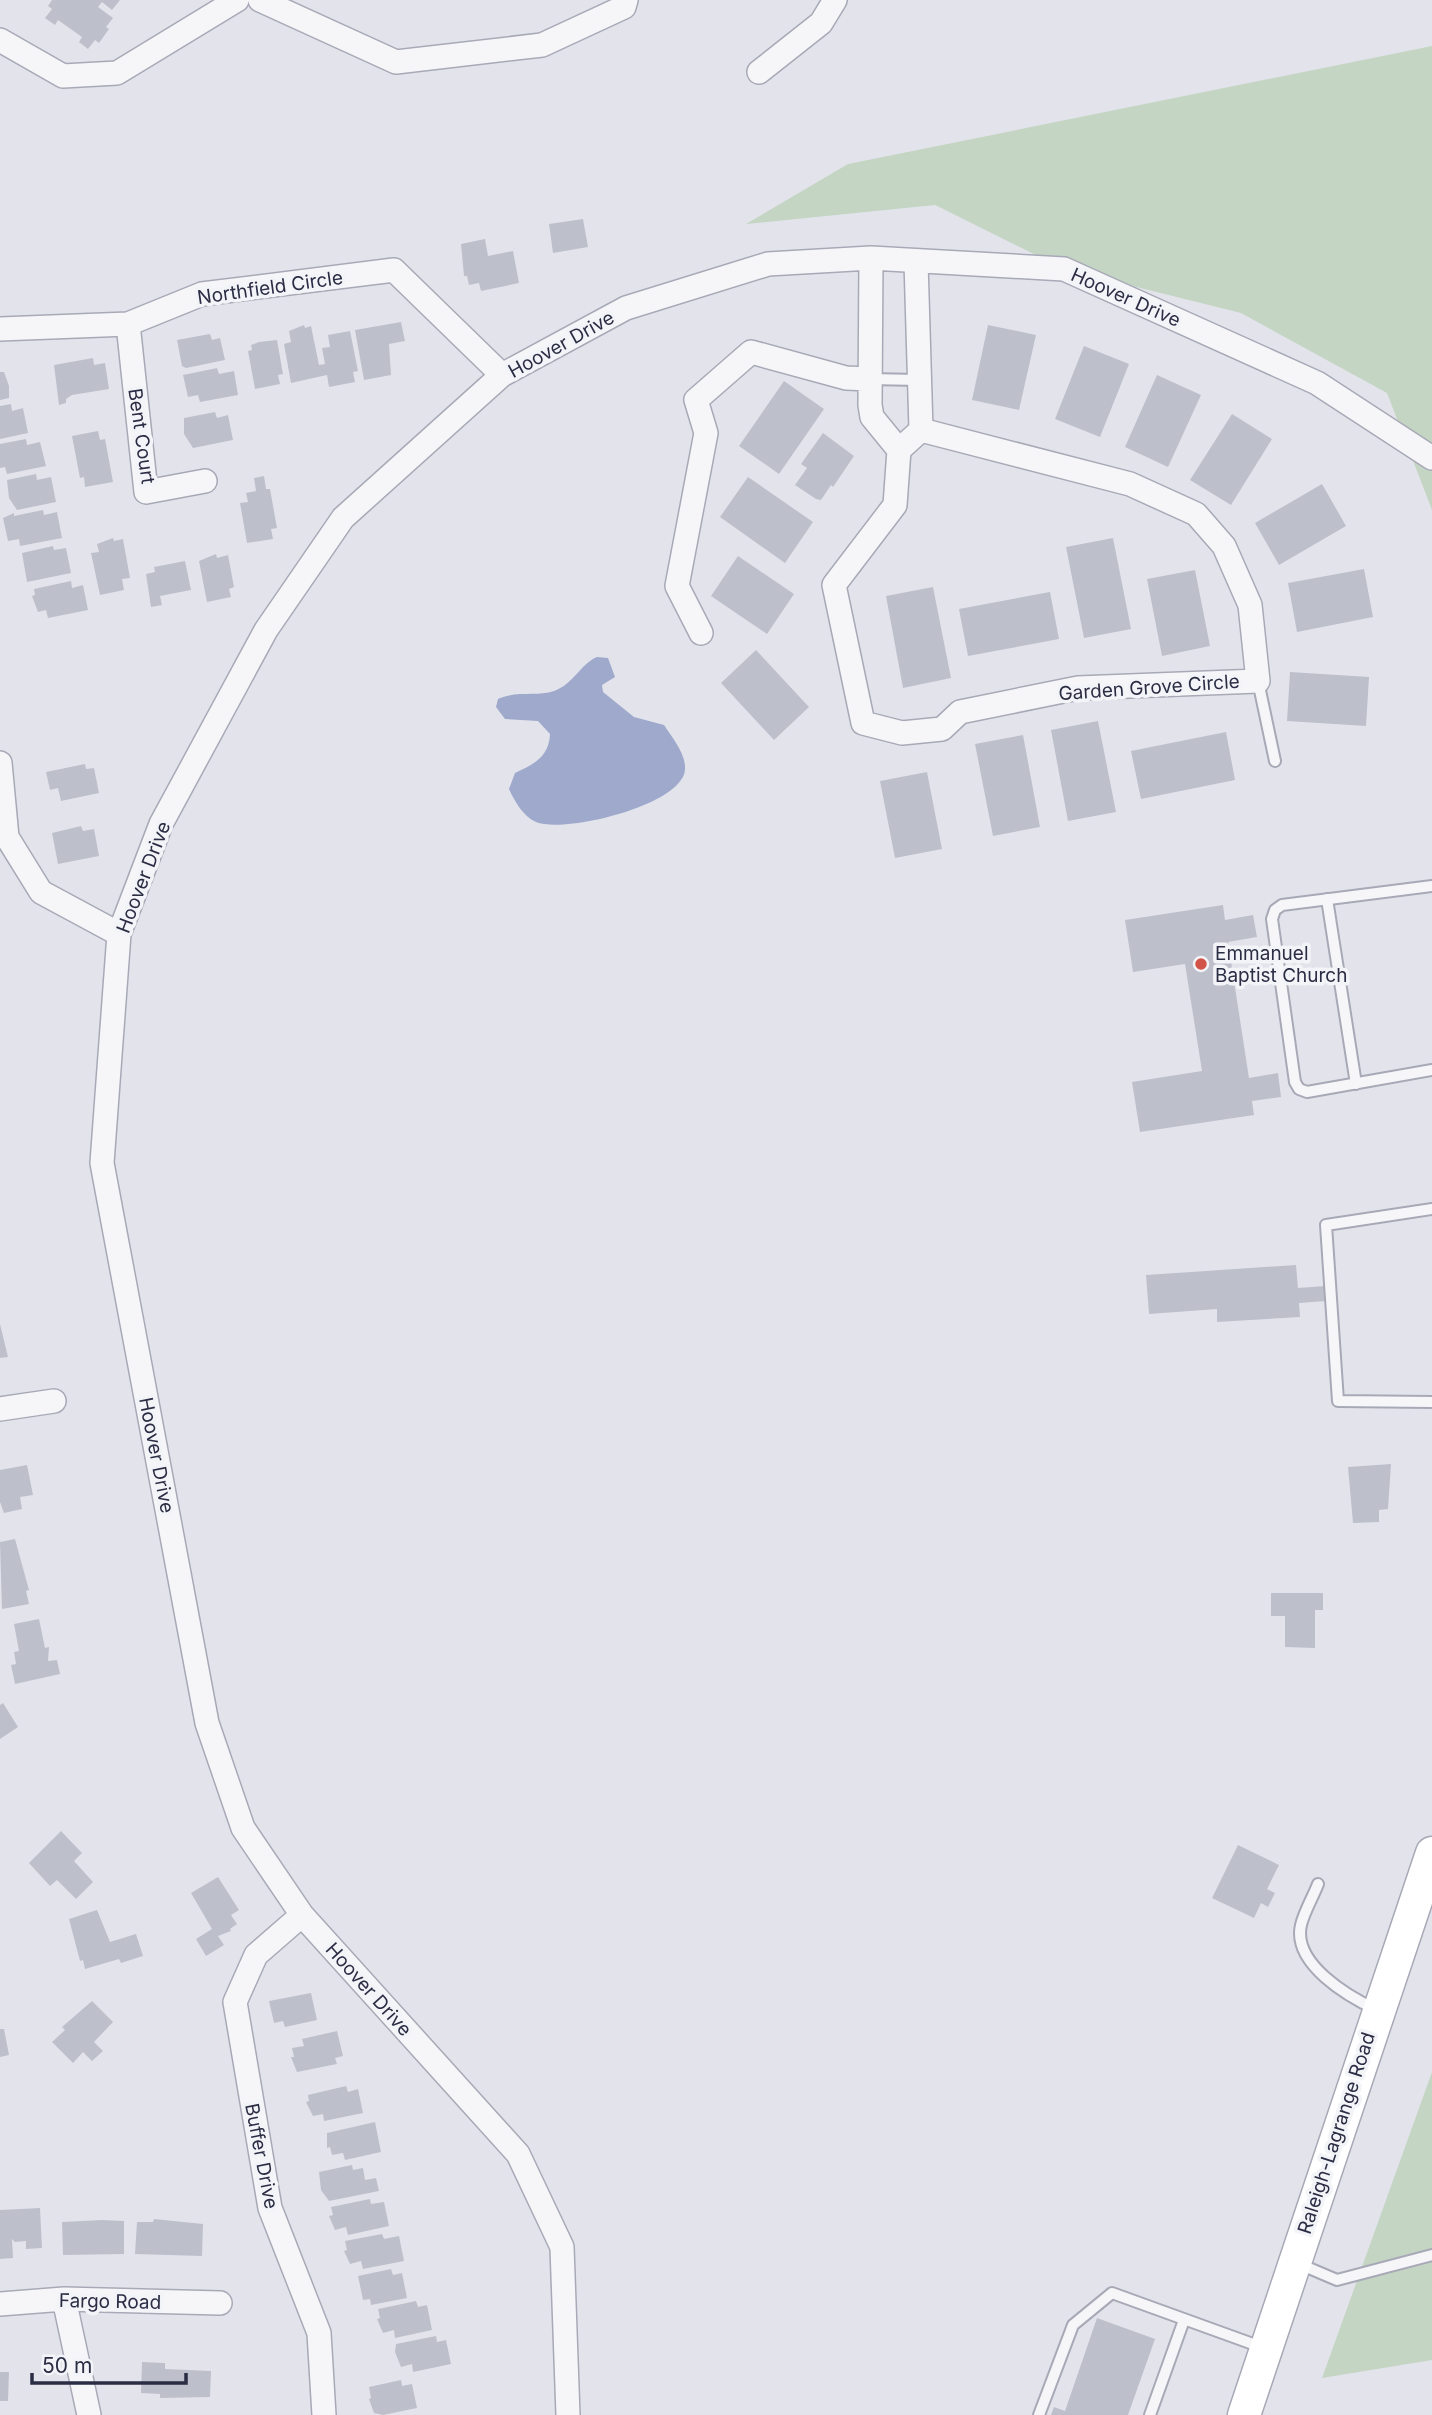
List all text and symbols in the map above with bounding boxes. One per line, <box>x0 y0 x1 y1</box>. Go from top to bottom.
street label: Hoover Drive <box>1067 263 1184 332</box>
street label: Northfield Circle <box>196 266 344 309</box>
street label: Hoover Drive <box>504 306 618 383</box>
street label: Bent Court <box>123 387 160 485</box>
street label: Garden Grove Circle <box>1058 670 1240 705</box>
street label: Hoover Drive <box>112 818 175 936</box>
place label: Emmanuel Baptist Church <box>1215 942 1347 987</box>
marker: Emmanuel Baptist Church <box>1193 956 1209 972</box>
street label: Hoover Drive <box>134 1395 179 1515</box>
street label: Hoover Drive <box>321 1938 417 2041</box>
street label: Raleigh-Lagrange Road <box>1293 2029 1380 2237</box>
street label: Buffer Drive <box>240 2101 283 2211</box>
street label: Fargo Road <box>59 2289 161 2314</box>
scale bar <box>32 2342 186 2386</box>
text: 50 m <box>42 2353 92 2378</box>

